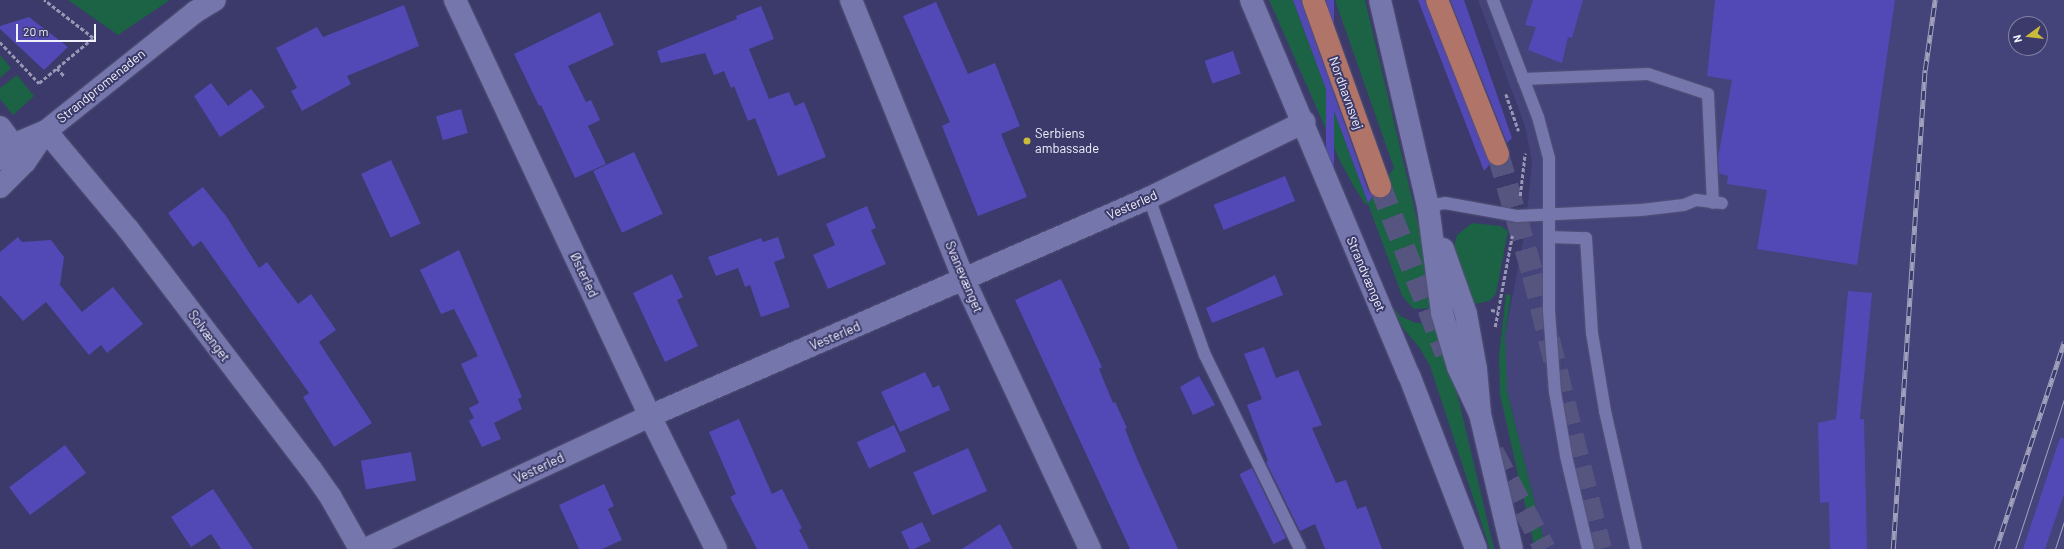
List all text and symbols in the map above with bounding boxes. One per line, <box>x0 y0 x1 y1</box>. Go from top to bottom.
scale bar <box>18 16 98 42</box>
north arrow <box>2008 16 2048 56</box>
text: 20 m <box>23 24 49 38</box>
text: N <box>2010 34 2024 44</box>
street label: Strandpromenaden <box>54 46 148 126</box>
street label: Nordhavnsvej <box>1326 54 1366 132</box>
place label: Serbiens ambassade <box>1035 126 1099 157</box>
marker: Serbiens ambassade <box>1022 136 1032 146</box>
street label: Vesterled <box>1104 187 1160 223</box>
street label: Strandvænget <box>1343 234 1389 314</box>
street label: Svanevænget <box>942 239 986 315</box>
street label: Østerled <box>567 250 601 300</box>
street label: Solvænget <box>185 307 233 365</box>
street label: Vesterled <box>807 318 863 354</box>
street label: Vesterled <box>512 450 566 486</box>

